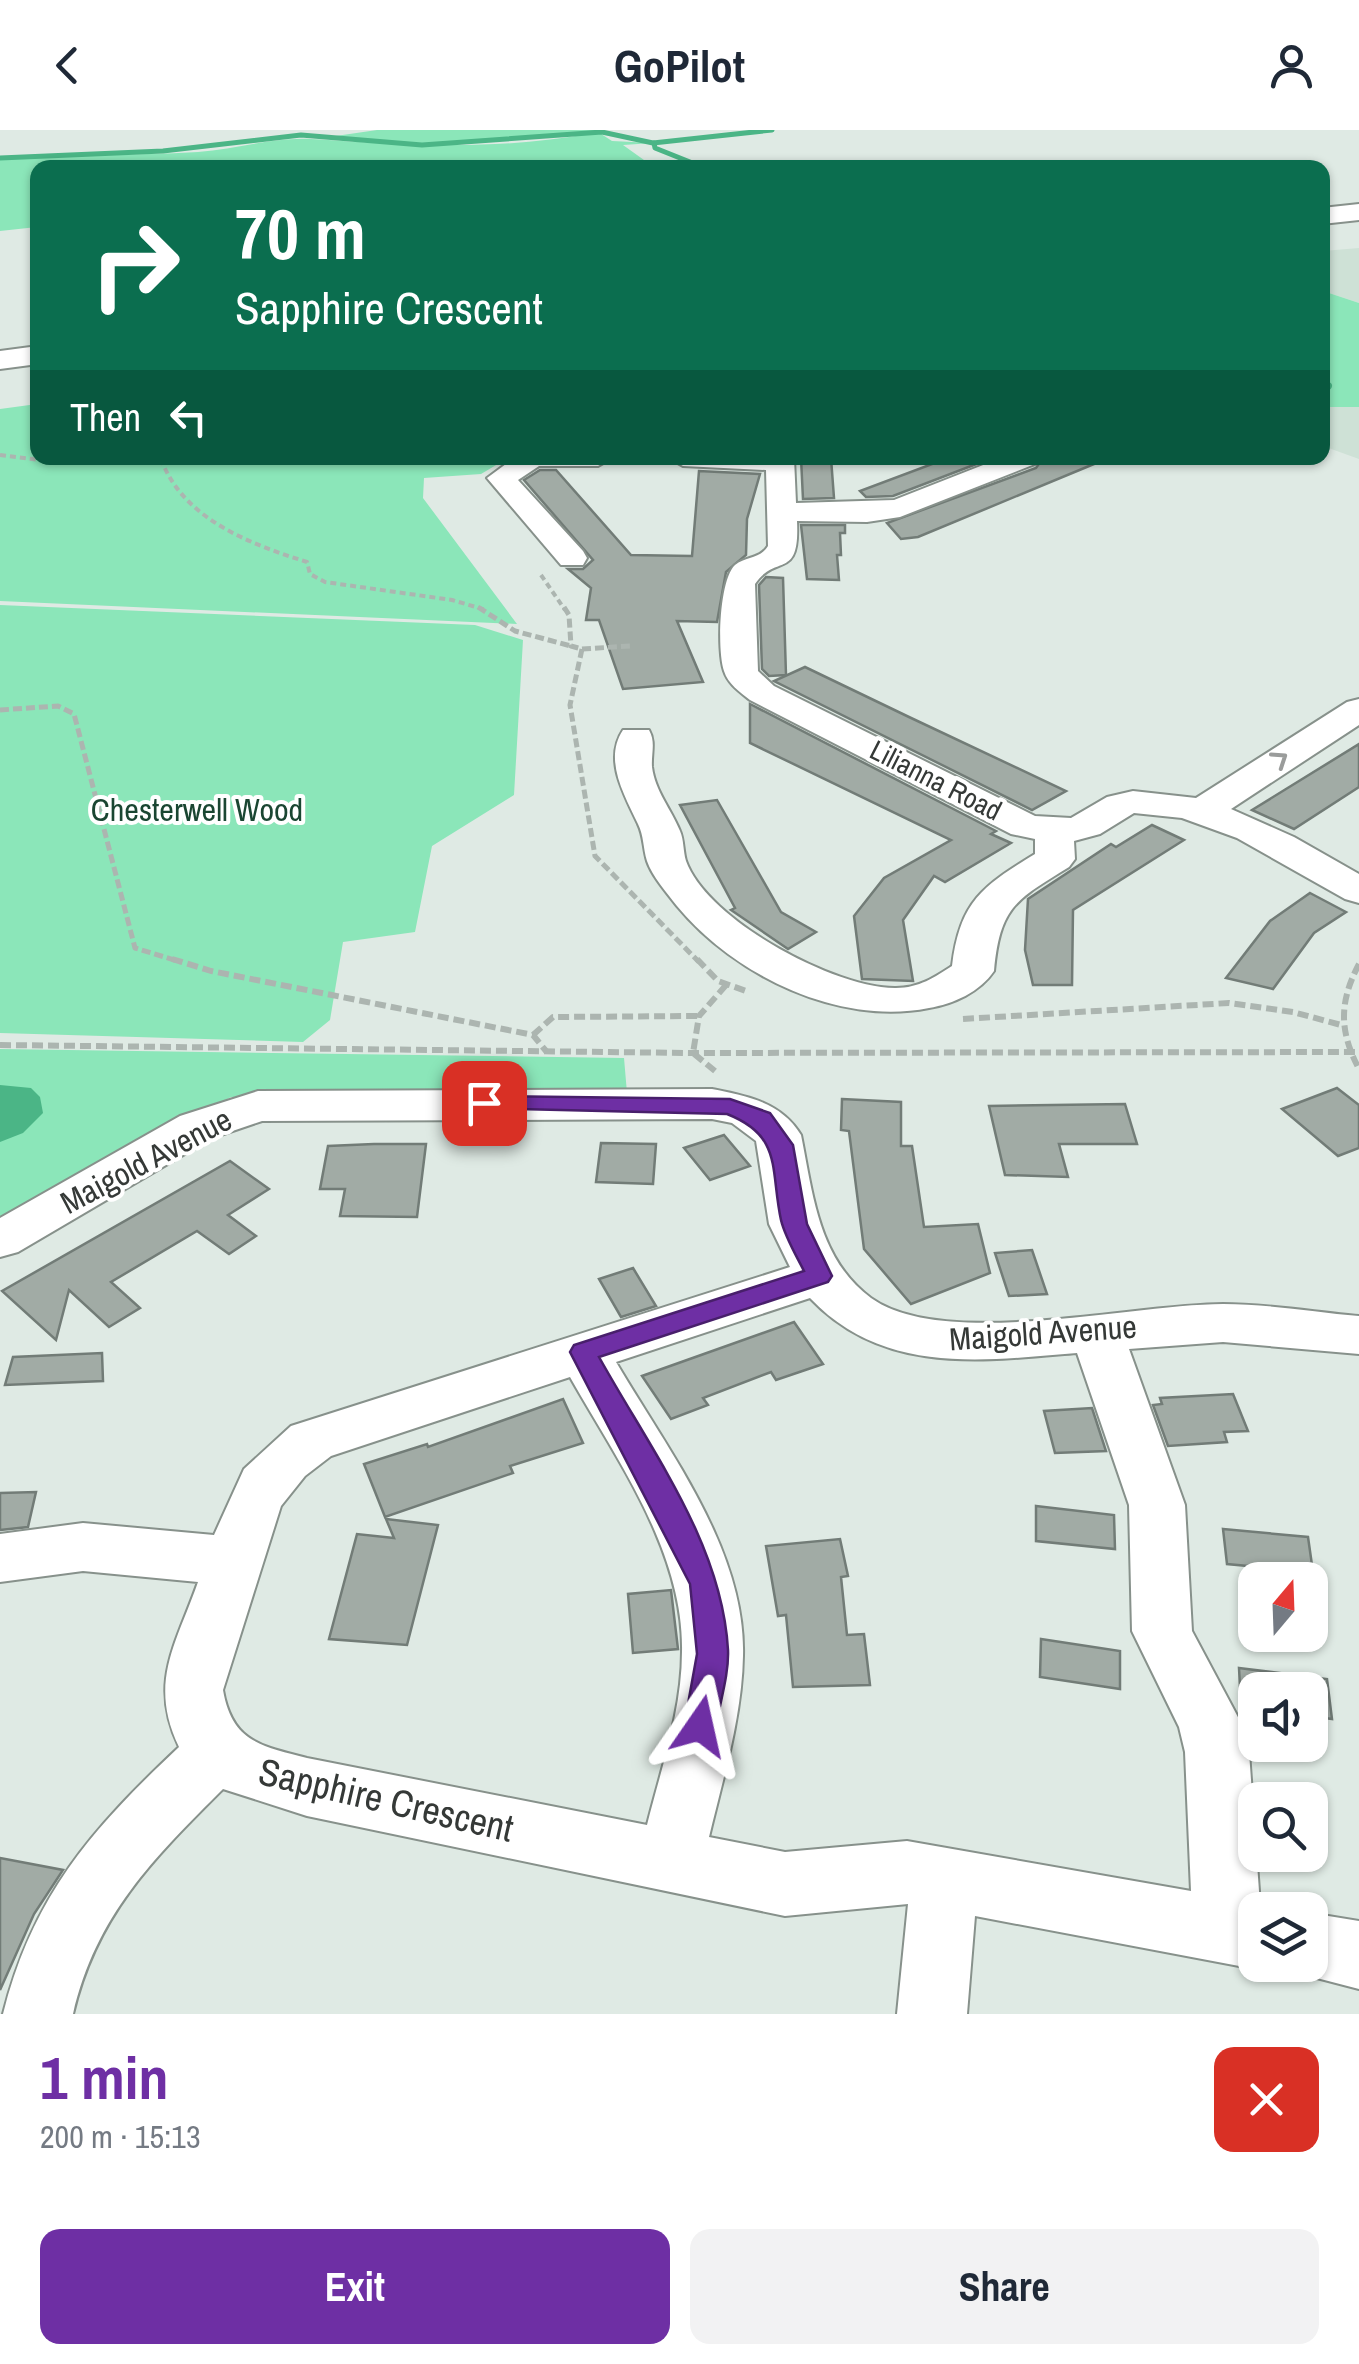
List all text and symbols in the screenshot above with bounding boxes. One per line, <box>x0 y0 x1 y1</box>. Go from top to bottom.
text: GoPilot <box>614 35 745 96</box>
icon: back <box>40 38 95 93</box>
icon: person <box>1264 38 1319 93</box>
text: 70 m <box>235 187 366 281</box>
icon: right <box>70 200 200 330</box>
text: Sapphire Crescent <box>235 277 543 338</box>
icon: left <box>161 390 216 445</box>
text: Then <box>70 392 141 443</box>
street label: Lilianna Road <box>864 731 1008 829</box>
one-way arrow <box>1270 753 1288 772</box>
park label: Chesterwell Wood <box>91 788 303 831</box>
pin <box>442 1061 527 1146</box>
icon: arrive <box>457 1076 512 1131</box>
street label: Maigold Avenue <box>53 1098 239 1224</box>
street label: Maigold Avenue <box>948 1305 1138 1360</box>
north arrow <box>1238 1562 1328 1652</box>
map controls <box>1238 1562 1328 1982</box>
button: sound <box>1238 1672 1328 1762</box>
position arrow <box>648 1674 752 1778</box>
street label: Sapphire Crescent <box>254 1745 519 1854</box>
button: search <box>1238 1782 1328 1872</box>
button: layers <box>1238 1892 1328 1982</box>
text: 1 min <box>40 2037 169 2118</box>
button: close <box>1214 2047 1319 2152</box>
text: 200 m · 15:13 <box>40 2115 200 2158</box>
button: Exit <box>40 2229 670 2344</box>
button: Share <box>690 2229 1319 2344</box>

